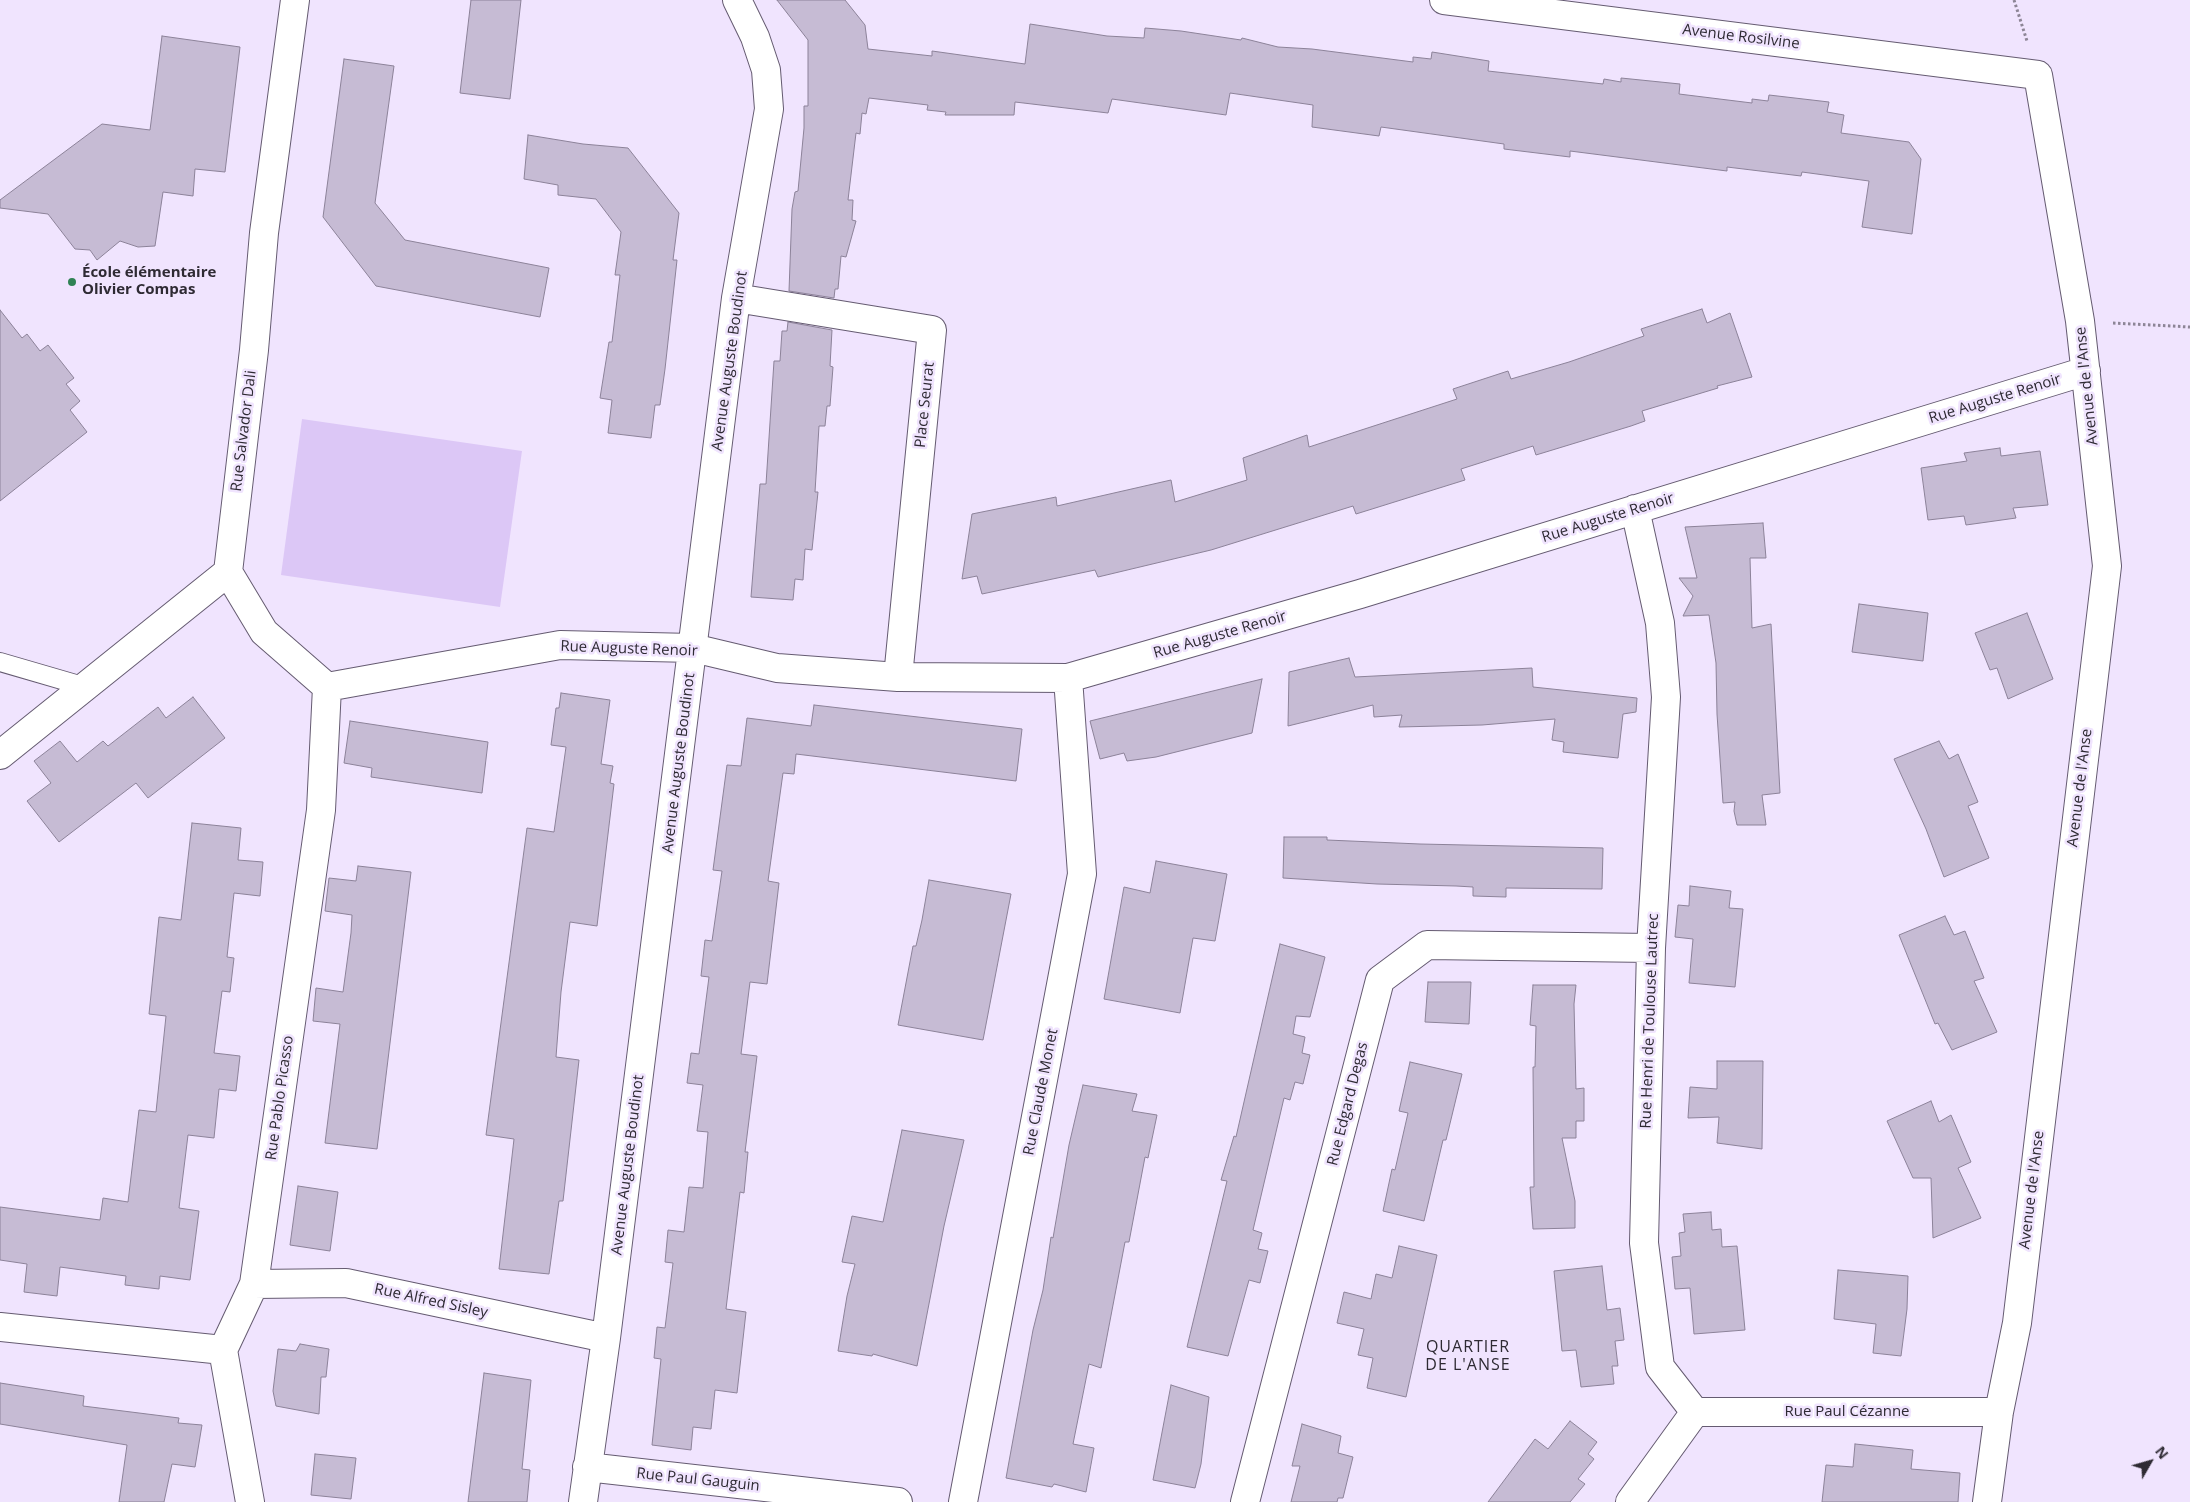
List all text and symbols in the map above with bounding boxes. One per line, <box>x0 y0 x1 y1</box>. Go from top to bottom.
street label: Avenue Rosilvine <box>1681 21 1801 53</box>
place label: École élémentaire Olivier Compas <box>82 264 216 299</box>
street label: Avenue Auguste Boudinot <box>708 270 752 452</box>
marker: École élémentaire Olivier Compas <box>66 276 78 288</box>
street label: Avenue de l'Anse <box>2072 326 2102 446</box>
street label: Place Seurat <box>912 361 938 449</box>
street label: Rue Salvador Dali <box>228 369 260 493</box>
street label: Rue Auguste Renoir <box>1927 370 2063 428</box>
street label: Rue Auguste Renoir <box>1540 489 1676 547</box>
street label: Rue Auguste Renoir <box>1151 607 1289 663</box>
street label: Rue Auguste Renoir <box>560 638 698 660</box>
street label: Avenue Auguste Boudinot <box>659 672 699 854</box>
street label: Avenue de l'Anse <box>2064 728 2096 848</box>
street label: Rue Henri de Toulouse Lautrec <box>1637 913 1663 1129</box>
street label: Rue Claude Monet <box>1020 1027 1062 1157</box>
street label: Rue Pablo Picasso <box>262 1035 298 1161</box>
street label: Rue Edgard Degas <box>1324 1040 1372 1168</box>
street label: Avenue Auguste Boudinot <box>608 1074 648 1256</box>
street label: Avenue de l'Anse <box>2016 1130 2048 1250</box>
street label: Rue Alfred Sisley <box>373 1280 489 1322</box>
district label: QUARTIER DE L'ANSE <box>1424 1337 1512 1375</box>
street label: Rue Paul Cézanne <box>1784 1403 1910 1421</box>
north arrow <box>2125 1437 2175 1487</box>
text: N <box>2151 1442 2173 1463</box>
street label: Rue Paul Gauguin <box>636 1465 760 1495</box>

